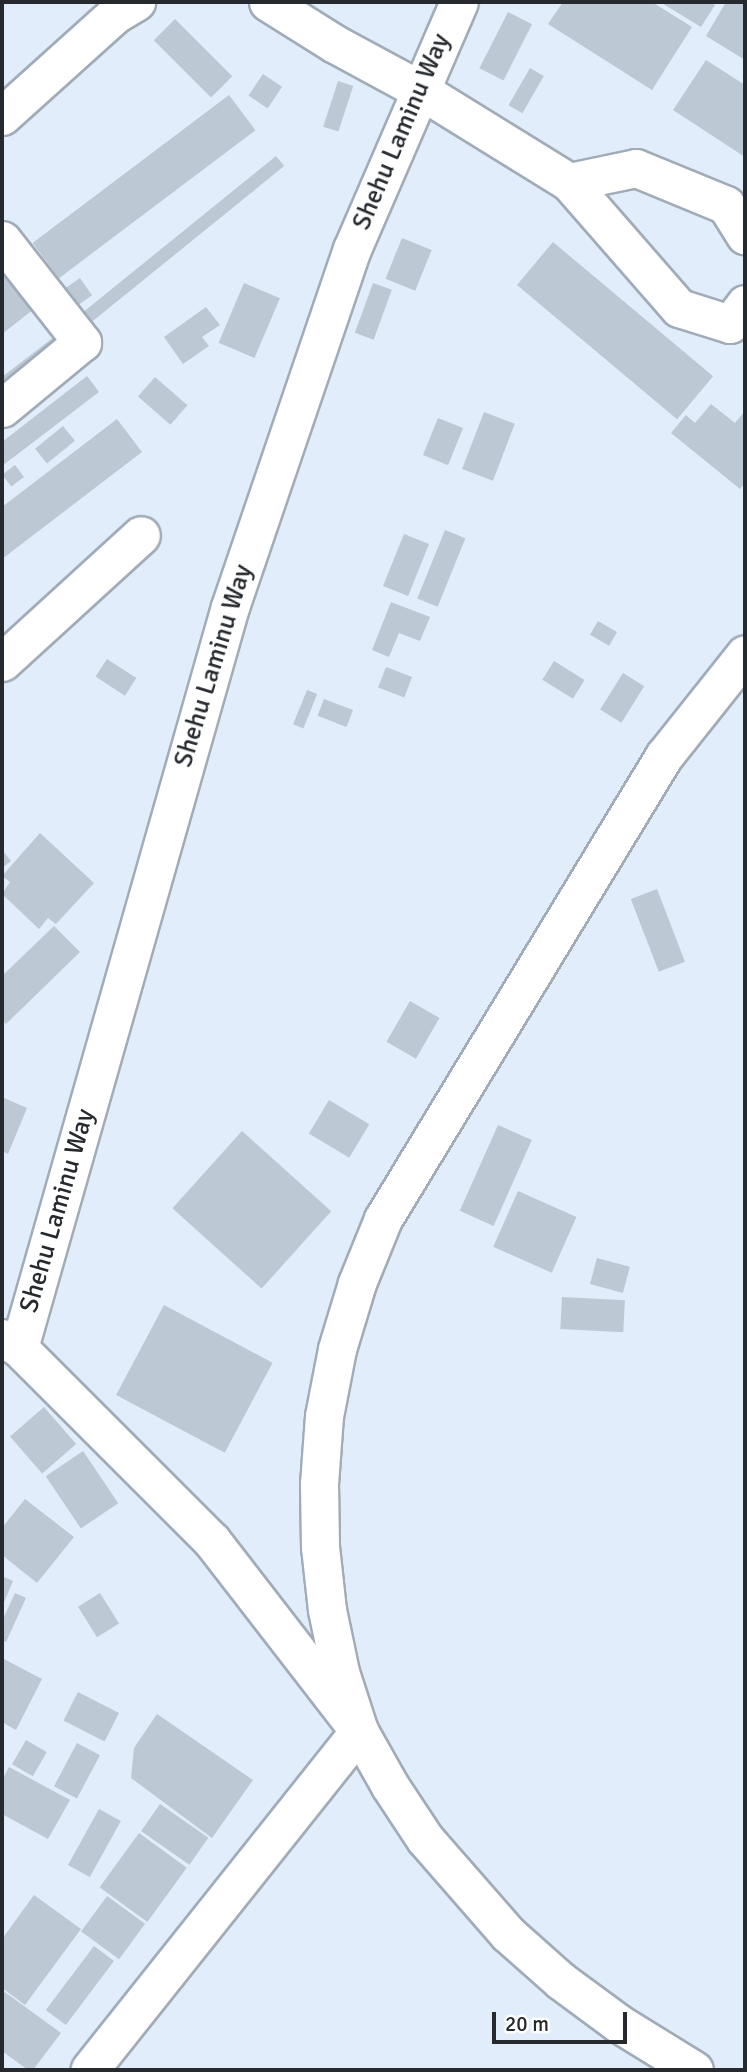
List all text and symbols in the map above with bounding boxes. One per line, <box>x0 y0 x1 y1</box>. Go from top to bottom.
street label: Shehu Laminu Way <box>347 29 457 235</box>
street label: Shehu Laminu Way <box>168 561 260 771</box>
street label: Shehu Laminu Way <box>14 1106 102 1316</box>
scale bar <box>495 1998 630 2042</box>
text: 20 m <box>505 2011 549 2037</box>

